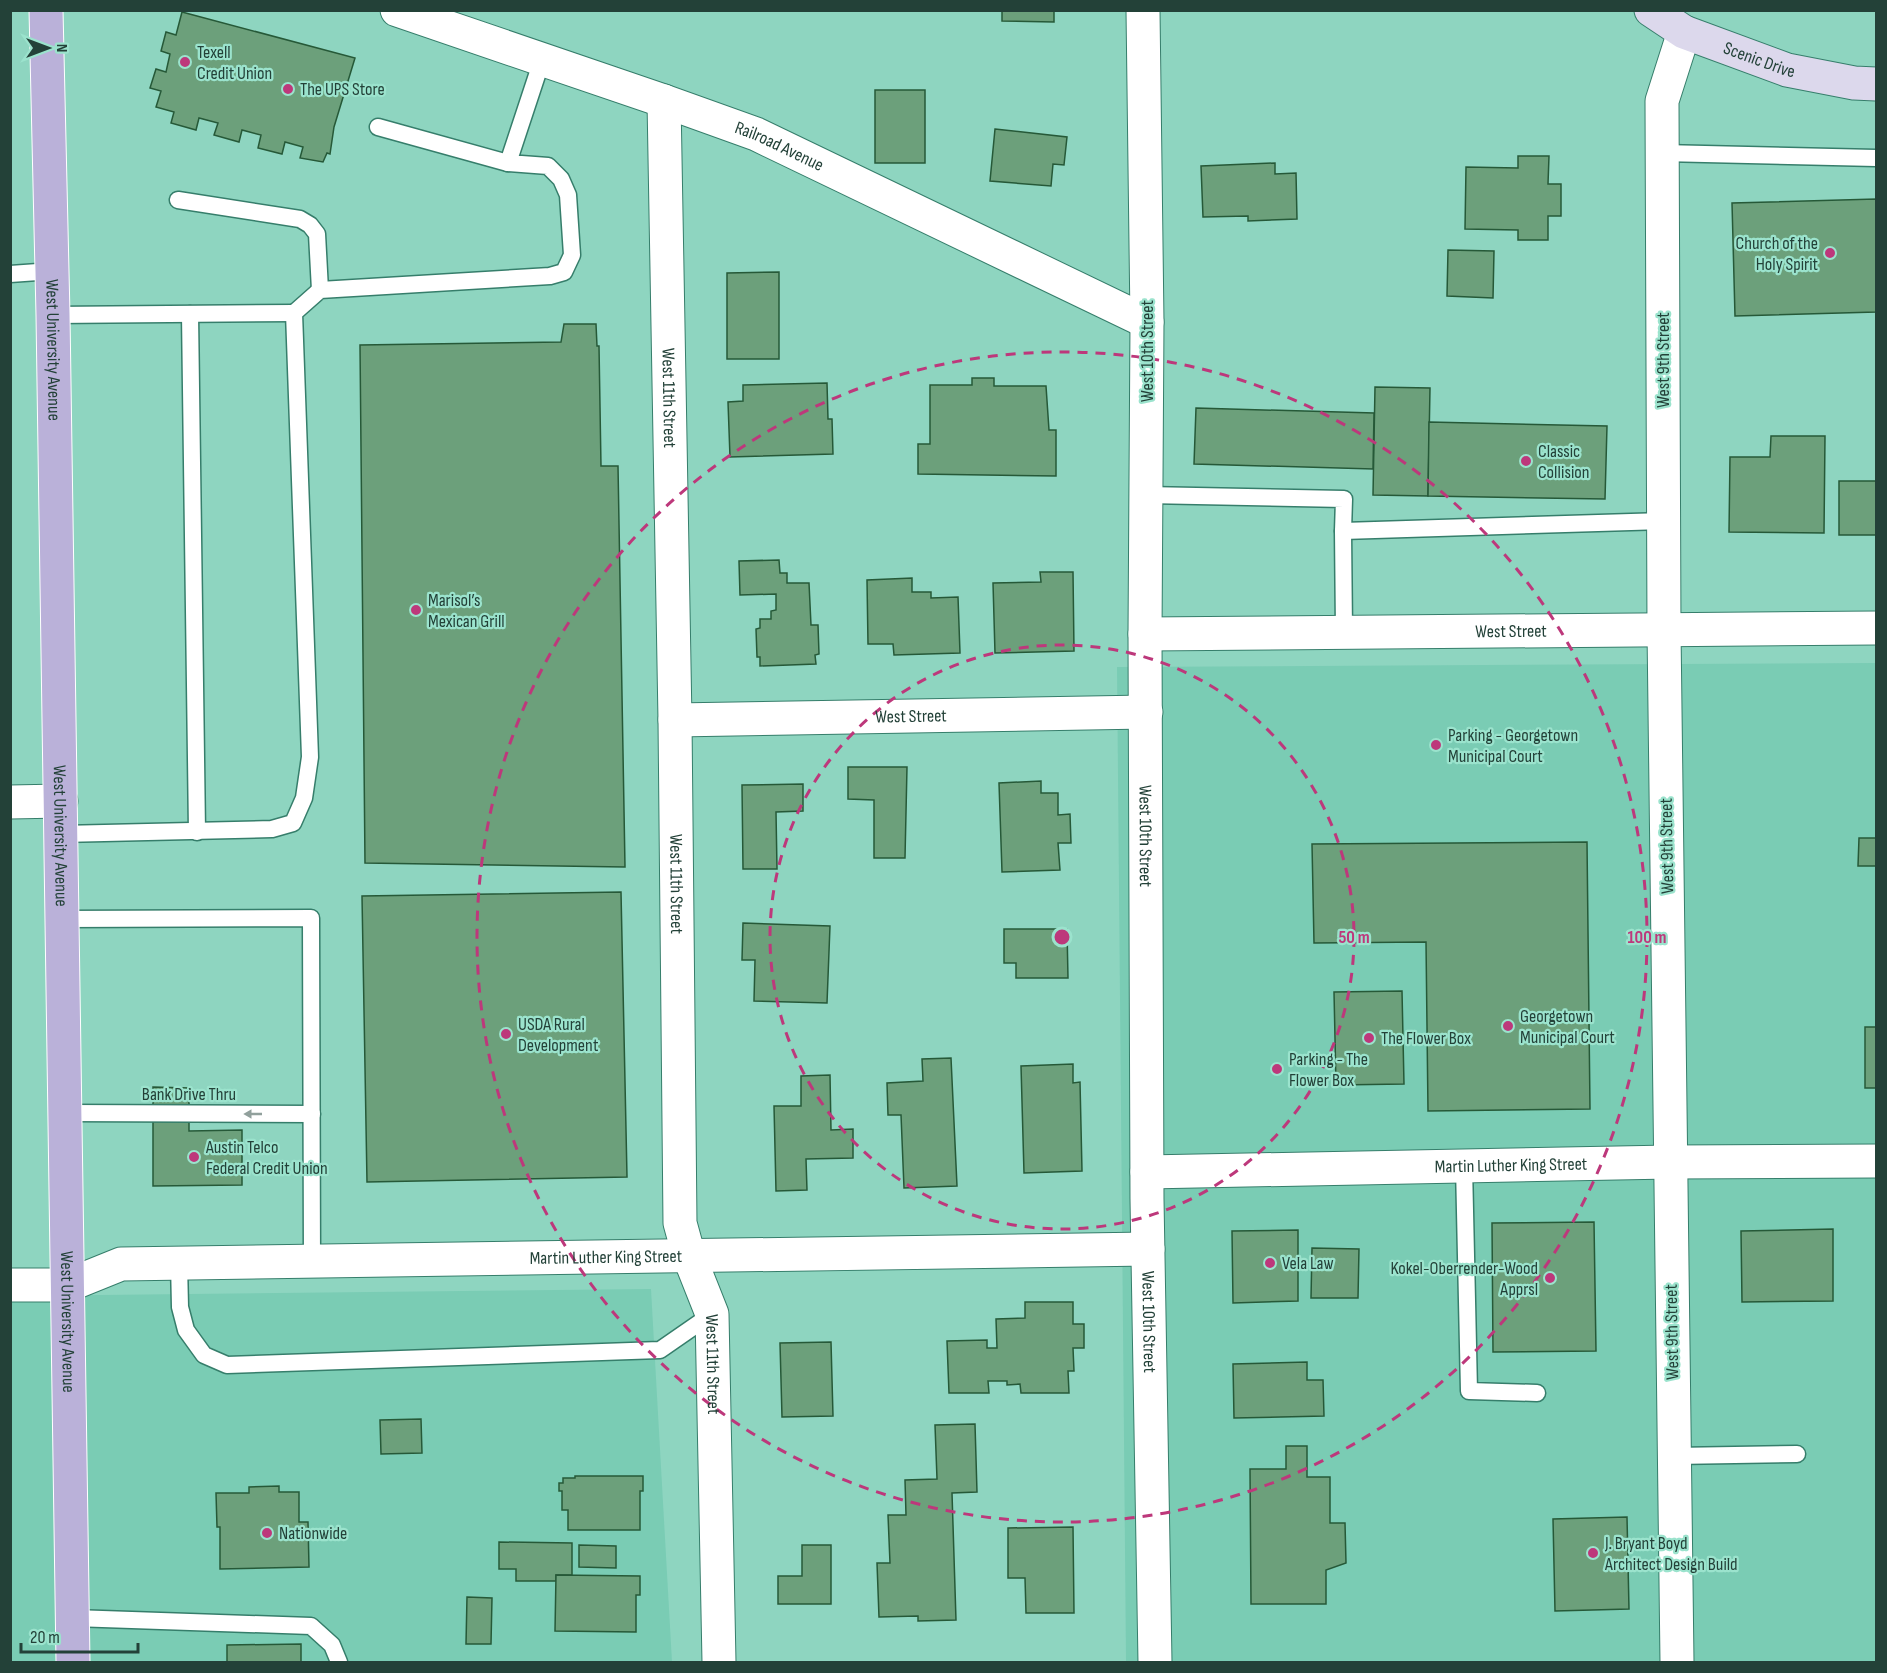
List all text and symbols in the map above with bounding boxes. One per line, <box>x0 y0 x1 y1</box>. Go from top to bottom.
north arrow <box>18 18 78 78</box>
street label: Scenic Drive <box>1721 37 1797 82</box>
place label: Texell Credit Union <box>197 42 272 84</box>
text: N <box>52 44 71 52</box>
marker: Texell Credit Union <box>178 55 192 69</box>
place label: The UPS Store <box>300 79 385 100</box>
marker: The UPS Store <box>281 82 295 96</box>
street label: Railroad Avenue <box>732 117 827 175</box>
place label: Church of the Holy Spirit <box>1736 233 1819 275</box>
marker: Church of the Holy Spirit <box>1823 246 1837 260</box>
street label: West University Avenue <box>42 279 65 421</box>
street label: West 10th Street <box>1137 300 1158 402</box>
street label: West 9th Street <box>1653 312 1674 408</box>
street label: West 11th Street <box>658 348 681 449</box>
place label: Classic Collision <box>1538 441 1589 483</box>
marker: Classic Collision <box>1519 454 1533 468</box>
place label: Marisol’s Mexican Grill <box>428 590 505 632</box>
marker: Marisol’s Mexican Grill <box>409 603 423 617</box>
street label: West Street <box>1475 620 1547 642</box>
street label: West Street <box>875 705 947 727</box>
place label: Parking - Georgetown Municipal Court <box>1448 725 1578 767</box>
marker: Parking - Georgetown Municipal Court <box>1429 738 1443 752</box>
street label: West University Avenue <box>49 765 72 907</box>
street label: West 10th Street <box>1135 785 1156 888</box>
street label: West 9th Street <box>1656 798 1678 894</box>
street label: West 11th Street <box>666 834 688 935</box>
centre of rings <box>1052 927 1072 947</box>
text: 50 m <box>1338 927 1370 948</box>
text: 100 m <box>1628 927 1667 948</box>
place label: Georgetown Municipal Court <box>1520 1006 1615 1048</box>
place label: USDA Rural Development <box>518 1014 599 1056</box>
marker: Georgetown Municipal Court <box>1501 1019 1515 1033</box>
marker: USDA Rural Development <box>499 1027 513 1041</box>
place label: The Flower Box <box>1381 1028 1471 1049</box>
marker: The Flower Box <box>1362 1031 1376 1045</box>
place label: Parking - The Flower Box <box>1289 1049 1368 1091</box>
marker: Parking - The Flower Box <box>1270 1062 1284 1076</box>
street label: Bank Drive Thru <box>142 1084 236 1105</box>
one-way arrow <box>244 1109 263 1119</box>
place label: Austin Telco Federal Credit Union <box>205 1137 328 1179</box>
marker: Austin Telco Federal Credit Union <box>187 1150 201 1164</box>
street label: Martin Luther King Street <box>1434 1153 1588 1177</box>
street label: Martin Luther King Street <box>529 1245 683 1269</box>
street label: West University Avenue <box>56 1251 80 1393</box>
place label: Vela Law <box>1282 1253 1334 1274</box>
marker: Vela Law <box>1263 1256 1277 1270</box>
place label: Kokel-Oberrender-Wood Apprsl <box>1391 1258 1538 1300</box>
street label: West 10th Street <box>1138 1271 1161 1374</box>
marker: Kokel-Oberrender-Wood Apprsl <box>1543 1271 1557 1285</box>
street label: West 9th Street <box>1661 1284 1683 1380</box>
street label: West 11th Street <box>702 1314 725 1415</box>
place label: Nationwide <box>279 1523 347 1544</box>
marker: Nationwide <box>260 1526 274 1540</box>
place label: J. Bryant Boyd Architect Design Build <box>1604 1533 1738 1575</box>
marker: J. Bryant Boyd Architect Design Build <box>1586 1546 1600 1560</box>
scale bar <box>21 1616 138 1654</box>
text: 20 m <box>30 1627 60 1648</box>

